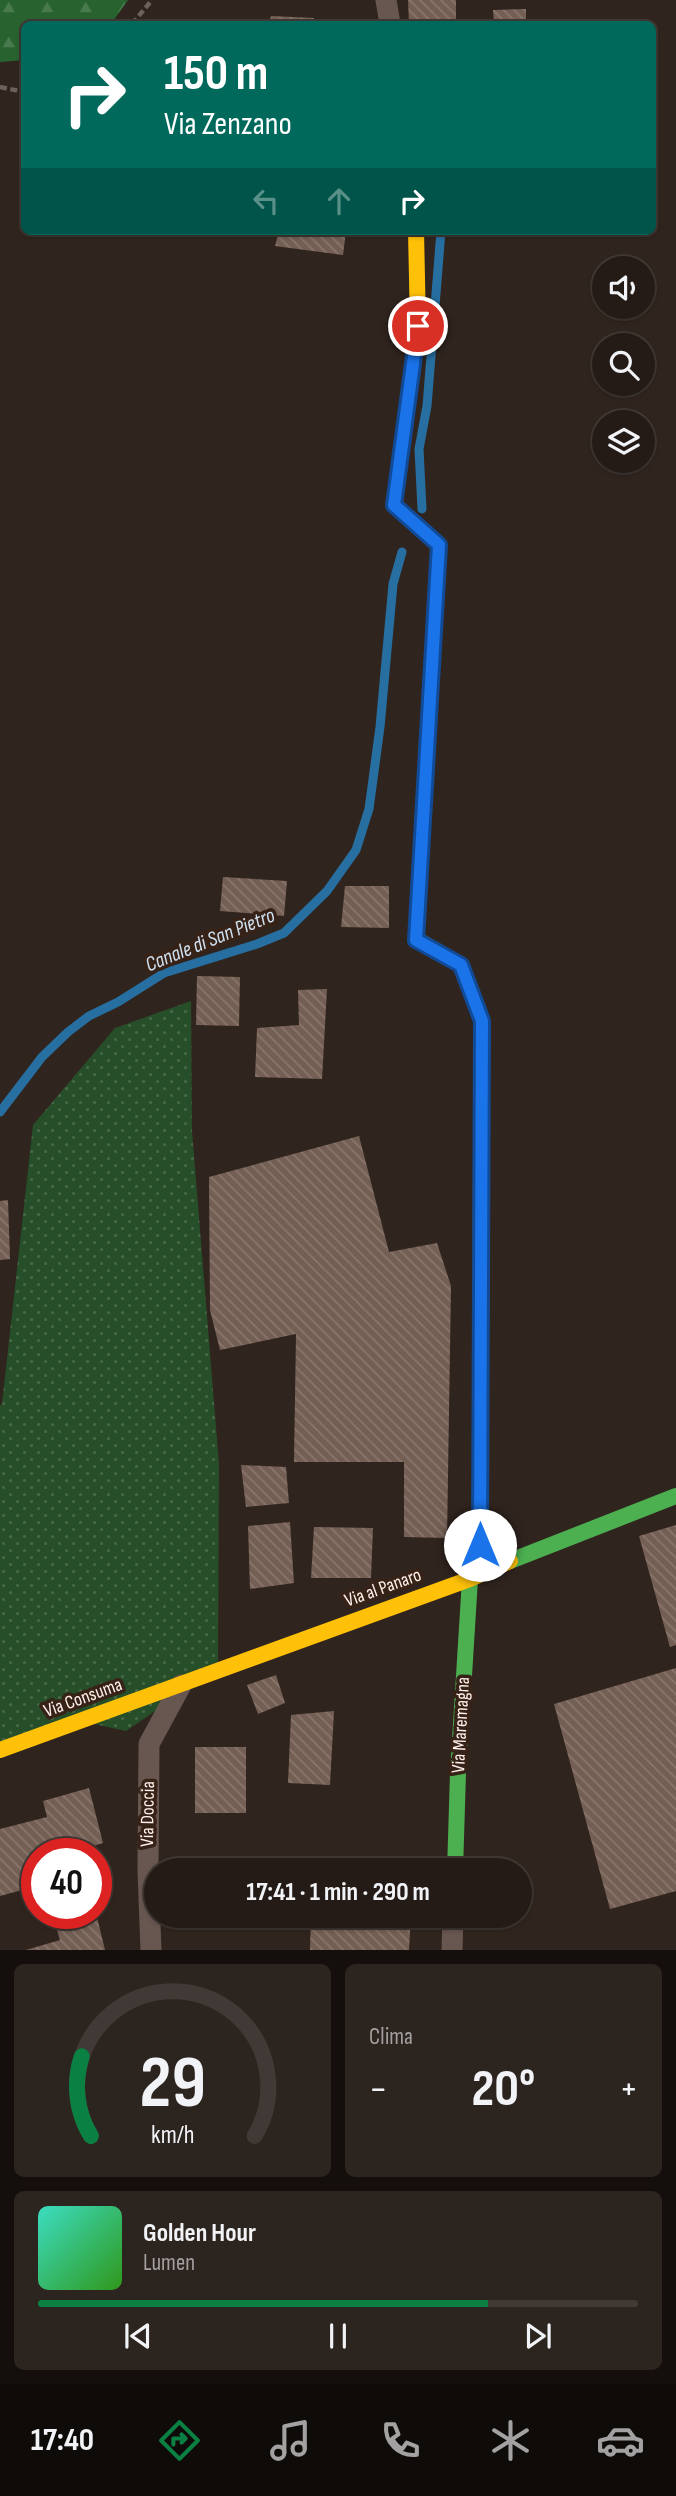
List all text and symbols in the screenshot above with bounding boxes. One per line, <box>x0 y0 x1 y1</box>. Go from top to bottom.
text: 150 m <box>164 45 268 104</box>
icon: right <box>49 49 140 140</box>
text: Via Zenzano <box>164 105 292 144</box>
icon: left <box>247 182 285 220</box>
icon: ahead <box>320 182 358 220</box>
icon: right <box>393 182 431 220</box>
map controls <box>592 256 655 473</box>
button: sound <box>592 256 655 319</box>
pin <box>388 296 448 356</box>
icon: arrive <box>399 307 437 345</box>
button: search <box>592 333 655 396</box>
button: layers <box>592 410 655 473</box>
water label: Canale di San Pietro <box>142 903 279 977</box>
position arrow <box>443 1508 517 1582</box>
street label: Via al Panaro <box>342 1564 424 1612</box>
street label: Via Consuma <box>41 1673 125 1723</box>
street label: Via Maremagna <box>447 1676 475 1774</box>
street label: Via Doccia <box>136 1781 160 1847</box>
speed limit sign: 40 <box>21 1838 112 1929</box>
text: 17:41 · 1 min · 290 m <box>246 1877 430 1908</box>
text: Clima <box>369 2023 413 2051</box>
text: 29 <box>139 2041 206 2129</box>
text: 20° <box>472 2058 535 2121</box>
text: − <box>369 2067 388 2112</box>
text: + <box>619 2067 638 2112</box>
text: km/h <box>151 2120 194 2151</box>
text: Golden Hour <box>143 2218 256 2249</box>
text: Lumen <box>143 2249 195 2277</box>
icon: previous <box>119 2317 157 2355</box>
icon: pause <box>319 2317 357 2355</box>
icon: next <box>519 2317 557 2355</box>
icon: directions <box>155 2416 204 2465</box>
icon: music <box>266 2416 315 2465</box>
icon: phone <box>376 2416 425 2465</box>
icon: climate <box>486 2416 535 2465</box>
icon: car <box>596 2416 645 2465</box>
text: 17:40 <box>31 2421 94 2460</box>

